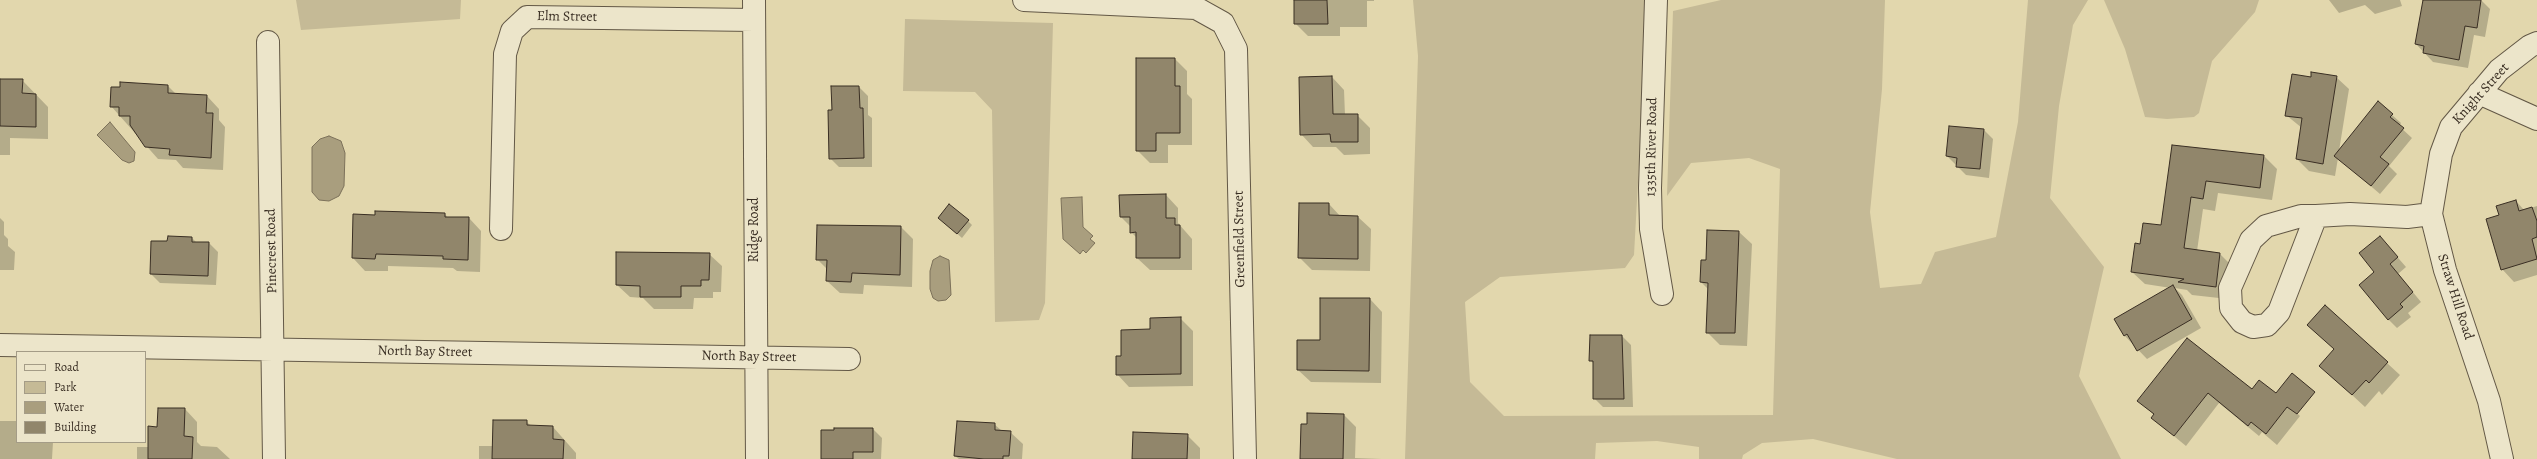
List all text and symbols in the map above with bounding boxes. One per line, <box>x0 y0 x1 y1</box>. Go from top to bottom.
street label: Elm Street <box>537 8 597 26</box>
street label: Knight Street <box>2449 60 2513 128</box>
street label: 1335th River Road <box>1643 97 1661 197</box>
street label: Greenfield Street <box>1231 190 1249 288</box>
street label: Ridge Road <box>747 197 763 263</box>
street label: Pinecrest Road <box>263 208 281 294</box>
street label: Straw Hill Road <box>2433 252 2477 342</box>
street label: North Bay Street <box>377 343 473 361</box>
street label: North Bay Street <box>701 348 797 366</box>
legend <box>16 351 146 443</box>
text: Road <box>54 359 79 375</box>
text: Park <box>54 379 77 395</box>
text: Water <box>54 399 84 415</box>
text: Building <box>54 419 96 435</box>

